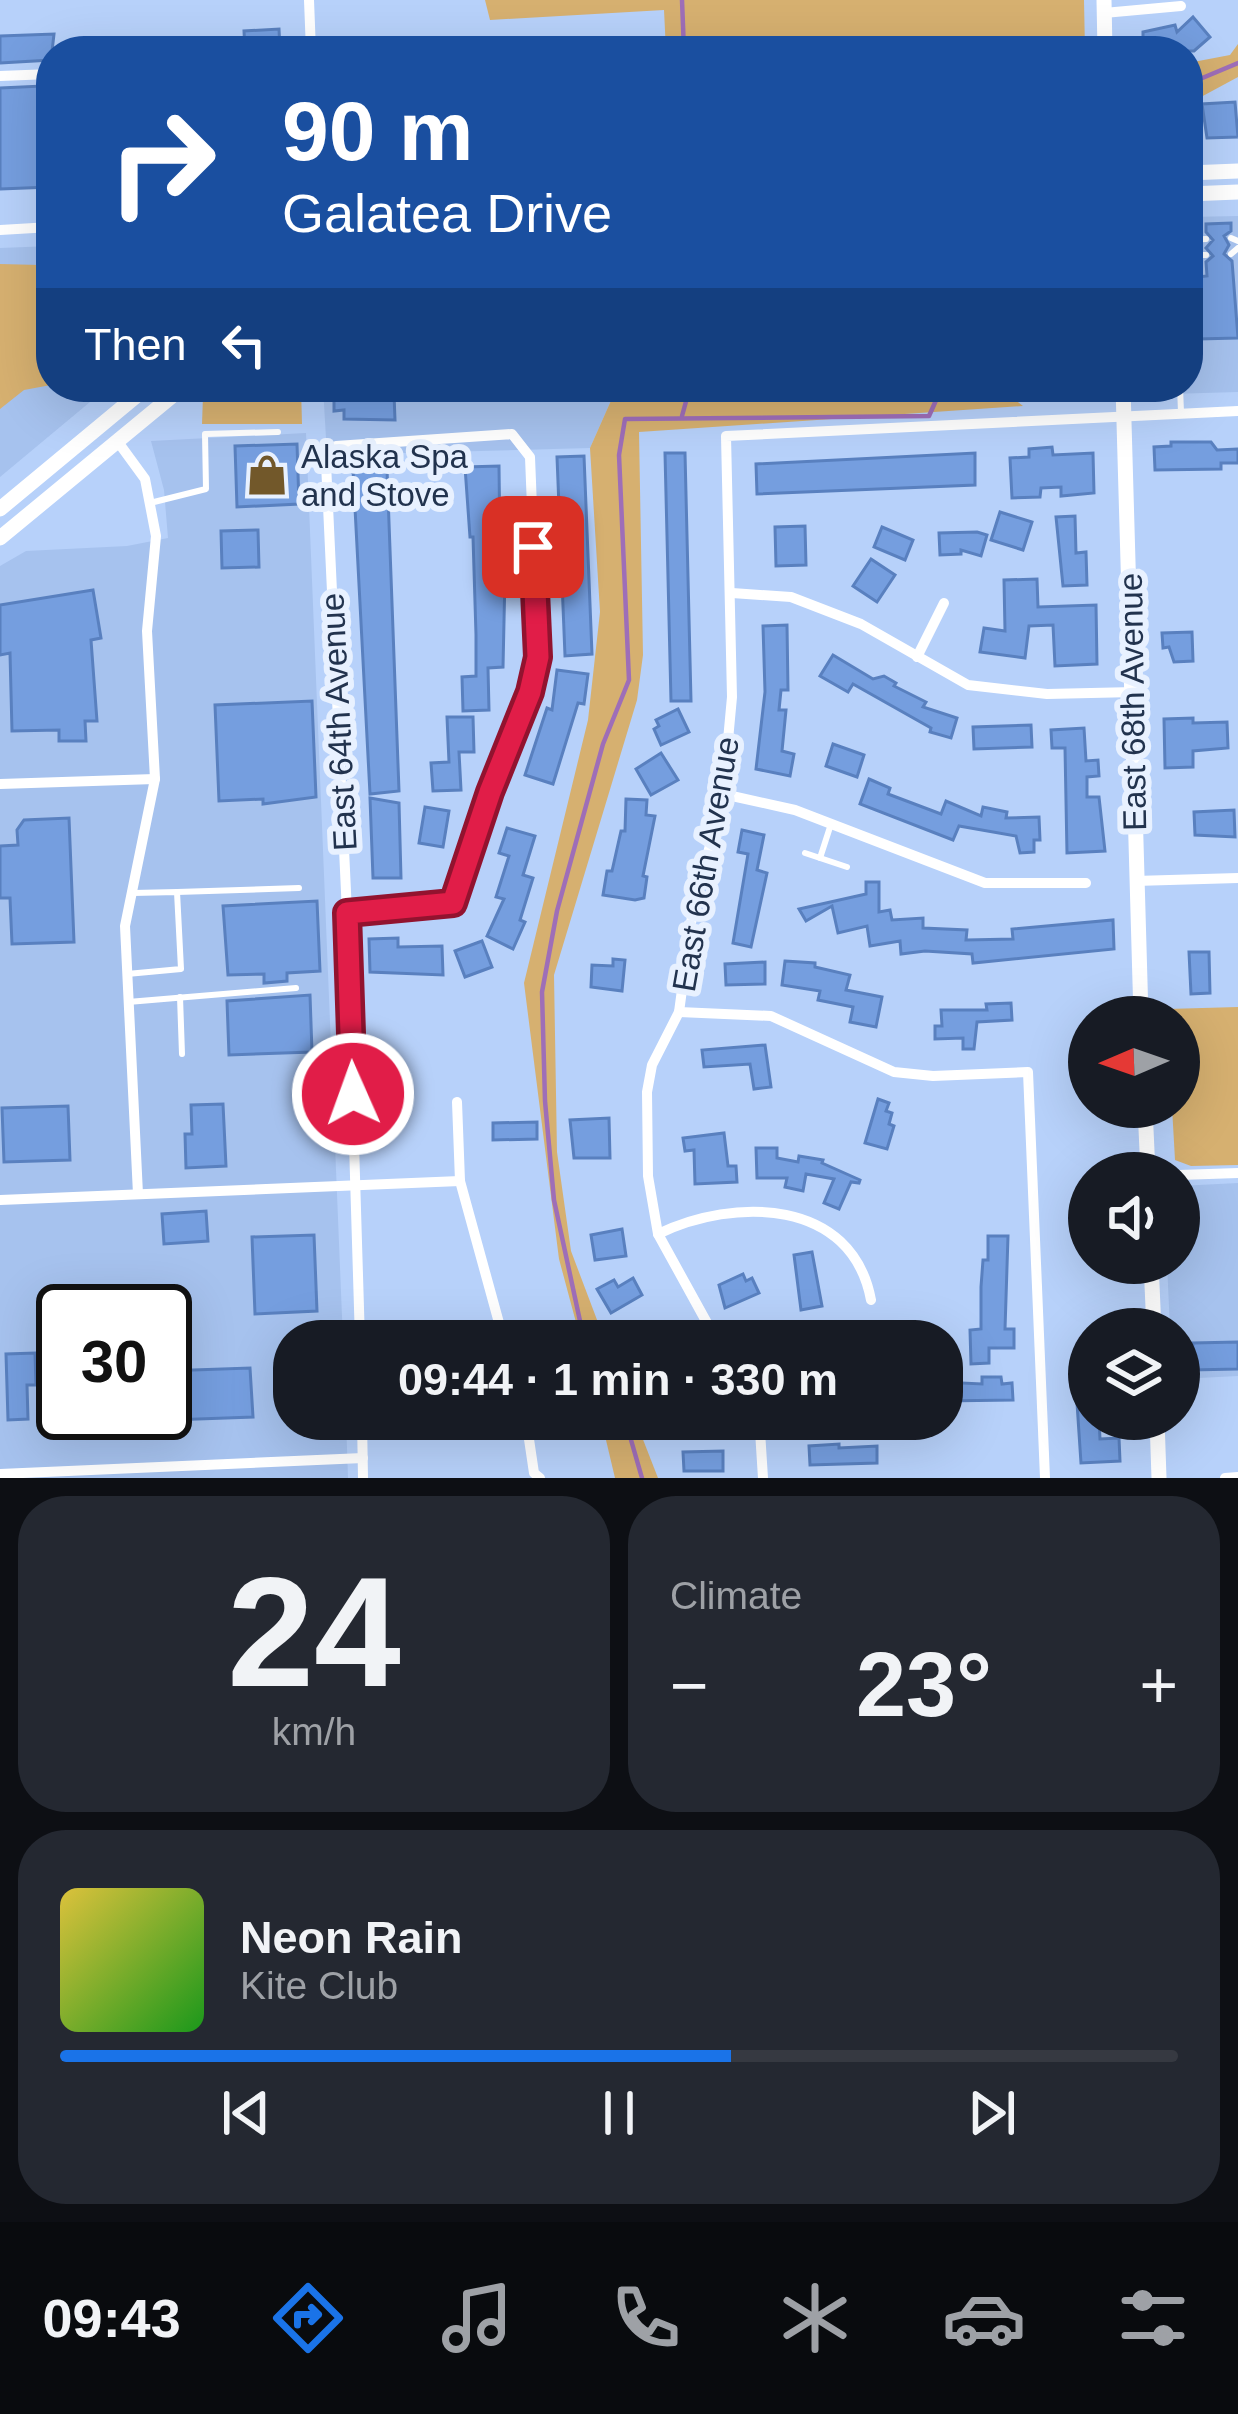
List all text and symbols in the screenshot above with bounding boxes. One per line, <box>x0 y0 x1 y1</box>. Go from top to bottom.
icon: right <box>84 84 240 240</box>
text: 90 m <box>282 84 473 178</box>
text: Galatea Drive <box>282 183 612 243</box>
icon: left <box>211 312 277 378</box>
text: Then <box>84 319 187 370</box>
place label: Alaska Spa and Stove <box>301 438 469 513</box>
shop icon: Alaska Spa and Stove <box>244 452 290 498</box>
pin <box>482 496 584 598</box>
icon: arrive <box>500 514 566 580</box>
street label: East 68th Avenue <box>1112 573 1153 831</box>
street label: East 64th Avenue <box>313 592 364 852</box>
street label: East 66th Avenue <box>665 734 746 994</box>
north arrow <box>1068 996 1200 1128</box>
map controls <box>1068 996 1200 1440</box>
position arrow <box>290 1031 416 1157</box>
button: sound <box>1068 1152 1200 1284</box>
speed limit sign: 30 <box>36 1284 192 1440</box>
button: layers <box>1068 1308 1200 1440</box>
text: 09:44 · 1 min · 330 m <box>398 1354 838 1405</box>
text: 24 <box>227 1545 401 1719</box>
text: Climate <box>670 1574 802 1617</box>
text: 23° <box>856 1635 992 1735</box>
text: − <box>670 1648 709 1722</box>
text: + <box>1139 1648 1178 1722</box>
text: km/h <box>272 1710 356 1753</box>
text: Neon Rain <box>240 1912 463 1963</box>
text: Kite Club <box>240 1964 398 2007</box>
icon: previous <box>213 2080 279 2146</box>
icon: pause <box>586 2080 652 2146</box>
icon: next <box>959 2080 1025 2146</box>
icon: directions <box>266 2276 350 2360</box>
icon: music <box>435 2276 519 2360</box>
icon: phone <box>604 2276 688 2360</box>
icon: climate <box>773 2276 857 2360</box>
icon: car <box>942 2276 1026 2360</box>
icon: filters <box>1111 2276 1195 2360</box>
text: 09:43 <box>43 2288 181 2348</box>

